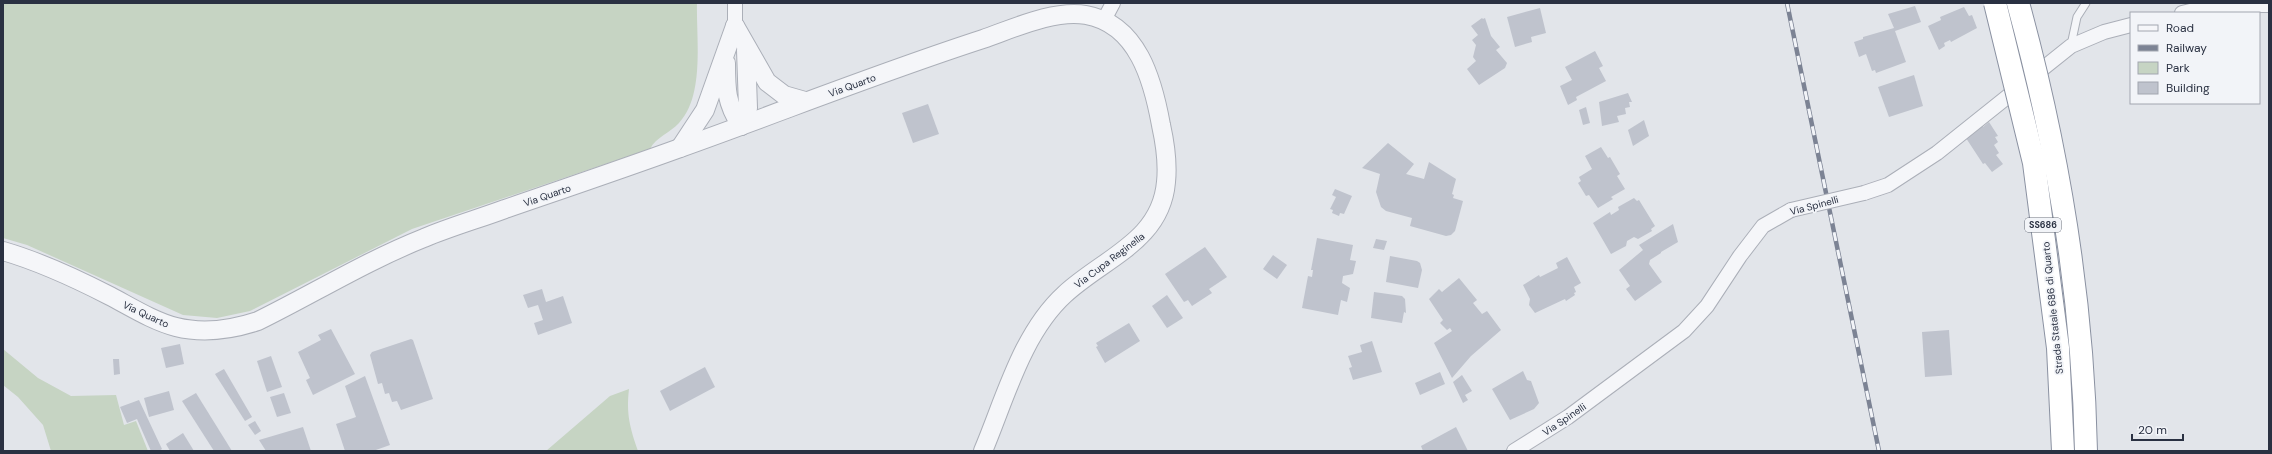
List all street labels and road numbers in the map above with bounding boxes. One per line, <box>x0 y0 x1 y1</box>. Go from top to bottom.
street label: Via Quarto <box>827 71 878 100</box>
street label: Via Quarto <box>522 181 573 210</box>
street label: Via Spinelli <box>1788 193 1840 218</box>
road number: SS686 <box>2025 218 2061 232</box>
street label: Via Cupa Reginella <box>1071 230 1147 291</box>
street label: Strada Statale 686 di Quarto <box>2039 241 2066 375</box>
street label: Via Quarto <box>121 298 171 331</box>
street label: Via Spinelli <box>1540 400 1589 439</box>

